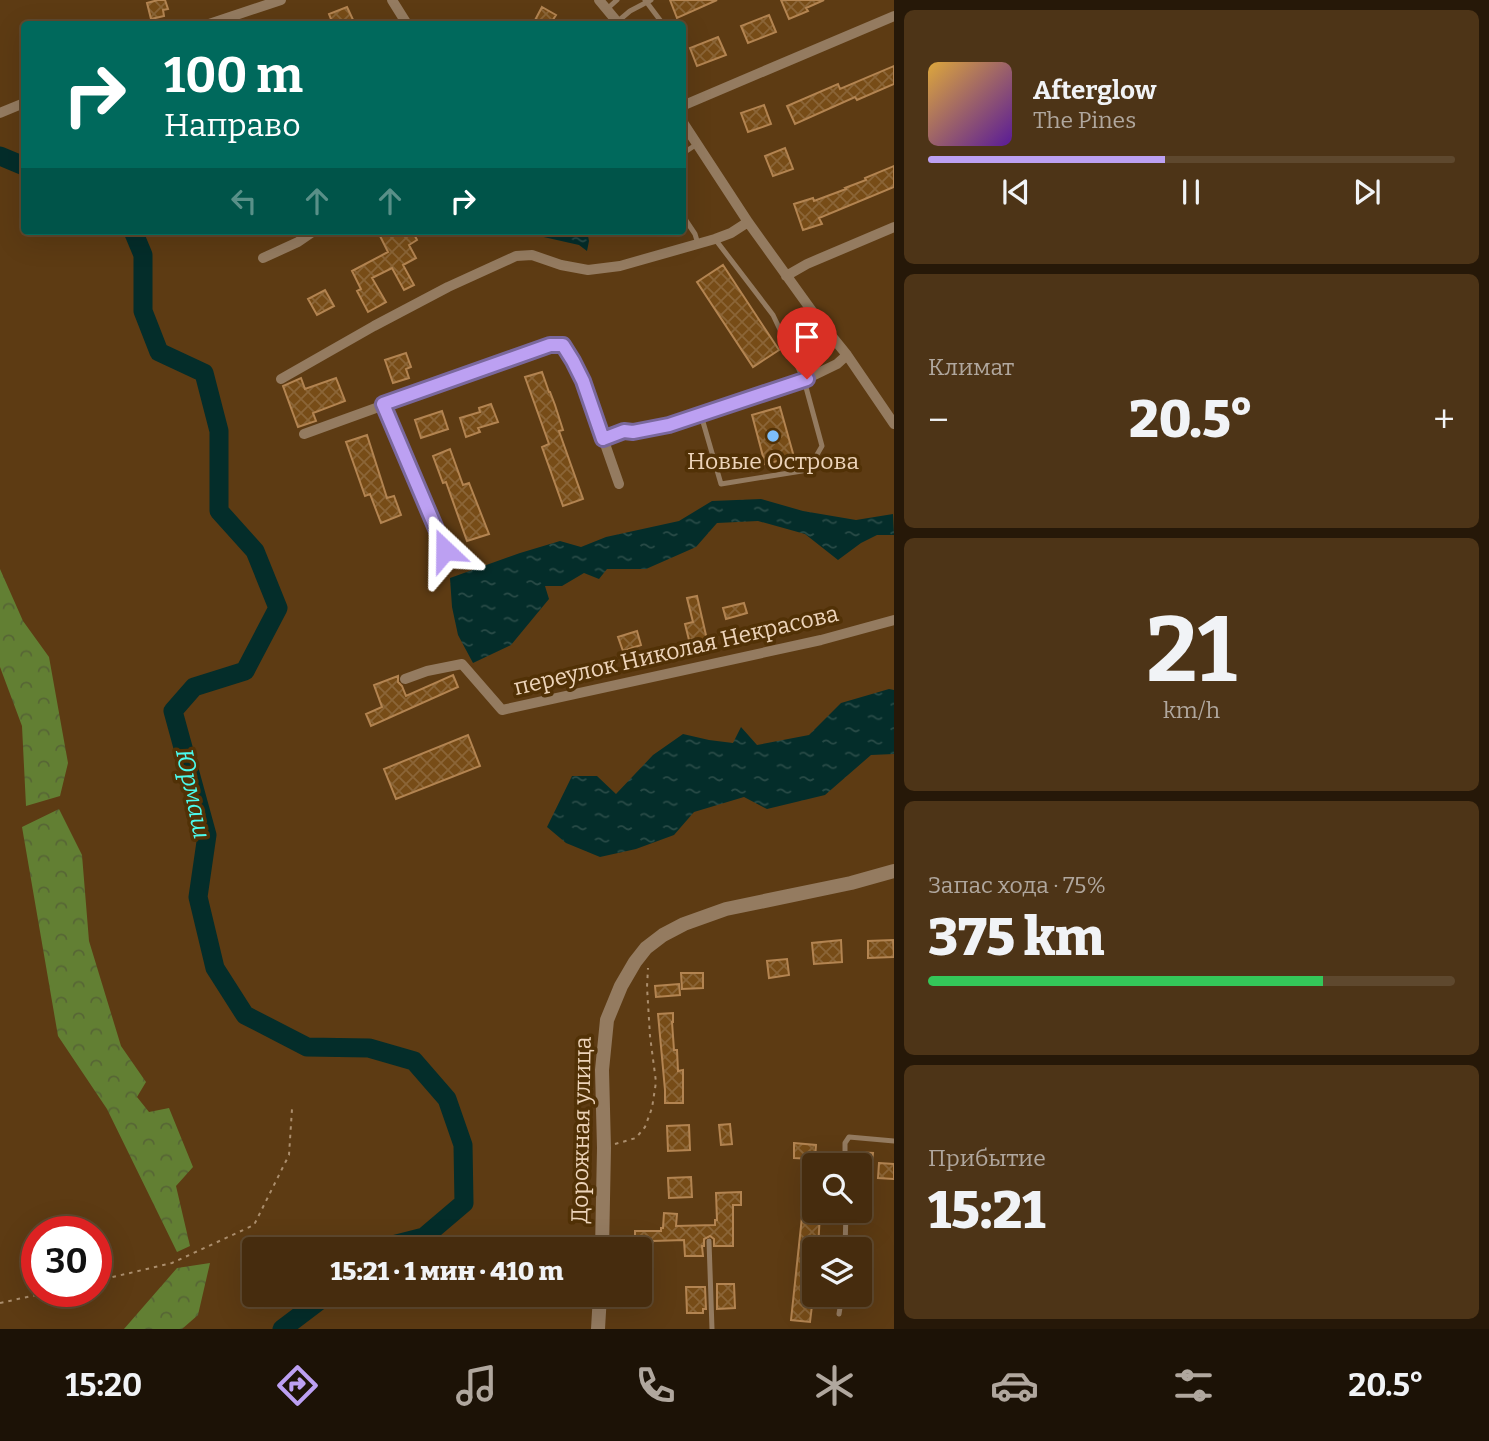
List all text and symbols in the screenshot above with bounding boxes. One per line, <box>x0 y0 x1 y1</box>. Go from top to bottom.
text: 100 m <box>164 46 303 105</box>
icon: right <box>49 49 140 140</box>
text: Afterglow <box>1033 75 1156 106</box>
text: Направо <box>164 106 301 144</box>
text: The Pines <box>1033 106 1136 134</box>
icon: previous <box>997 173 1035 211</box>
icon: pause <box>1172 173 1210 211</box>
icon: next <box>1348 173 1386 211</box>
icon: left <box>225 182 263 220</box>
icon: ahead <box>298 182 336 220</box>
icon: ahead <box>371 182 409 220</box>
icon: right <box>444 182 482 220</box>
pin <box>777 307 837 379</box>
icon: arrive <box>788 318 826 356</box>
text: Климат <box>928 353 1014 381</box>
text: 20.5° <box>1129 388 1253 451</box>
text: − <box>928 397 949 443</box>
text: + <box>1433 397 1455 443</box>
marker: Новые Острова <box>765 428 781 444</box>
place label: Новые Острова <box>687 447 859 475</box>
position arrow <box>408 513 482 587</box>
text: 21 <box>1146 596 1237 705</box>
street label: переулок Николая Некрасова <box>511 599 842 701</box>
text: km/h <box>1163 696 1220 724</box>
water label: Юрмаш <box>170 746 216 842</box>
text: Запас хода · 75% <box>928 871 1106 899</box>
text: 375 km <box>928 906 1105 969</box>
street label: Дорожная улица <box>565 1036 597 1224</box>
text: Прибытие <box>928 1144 1046 1172</box>
map controls <box>802 1153 872 1307</box>
button: search <box>802 1153 872 1223</box>
text: 15:21 <box>928 1179 1045 1242</box>
speed limit sign: 30 <box>21 1216 112 1307</box>
button: layers <box>802 1237 872 1307</box>
text: 15:21 · 1 мин · 410 m <box>331 1256 564 1287</box>
icon: directions <box>273 1361 322 1410</box>
icon: music <box>452 1361 501 1410</box>
icon: phone <box>631 1361 680 1410</box>
icon: climate <box>810 1361 859 1410</box>
icon: car <box>990 1361 1039 1410</box>
icon: filters <box>1169 1361 1218 1410</box>
text: 15:20 <box>65 1366 142 1404</box>
text: 20.5° <box>1348 1366 1424 1404</box>

